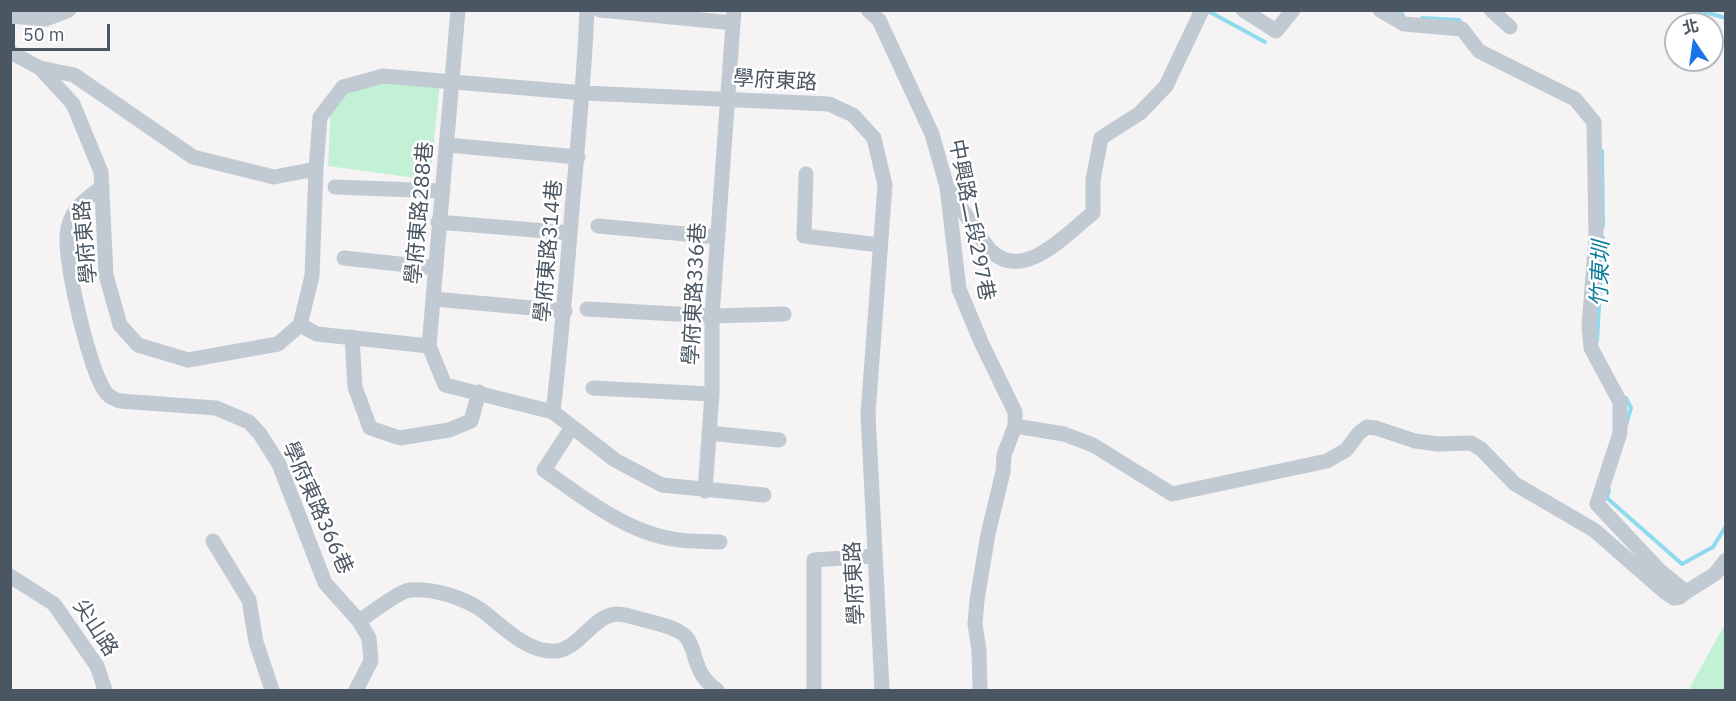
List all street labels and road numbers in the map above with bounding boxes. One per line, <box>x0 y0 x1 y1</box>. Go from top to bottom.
street label: 學府東路 <box>732 66 818 96</box>
street label: 中興路二段297巷 <box>943 137 999 303</box>
street label: 學府東路288巷 <box>401 141 439 285</box>
street label: 學府東路314巷 <box>530 179 568 323</box>
street label: 學府東路 <box>70 199 102 285</box>
street label: 學府東路336巷 <box>679 222 711 366</box>
street label: 學府東路366巷 <box>276 438 358 578</box>
street label: 學府東路 <box>840 540 870 626</box>
street label: 尖山路 <box>67 595 123 661</box>

